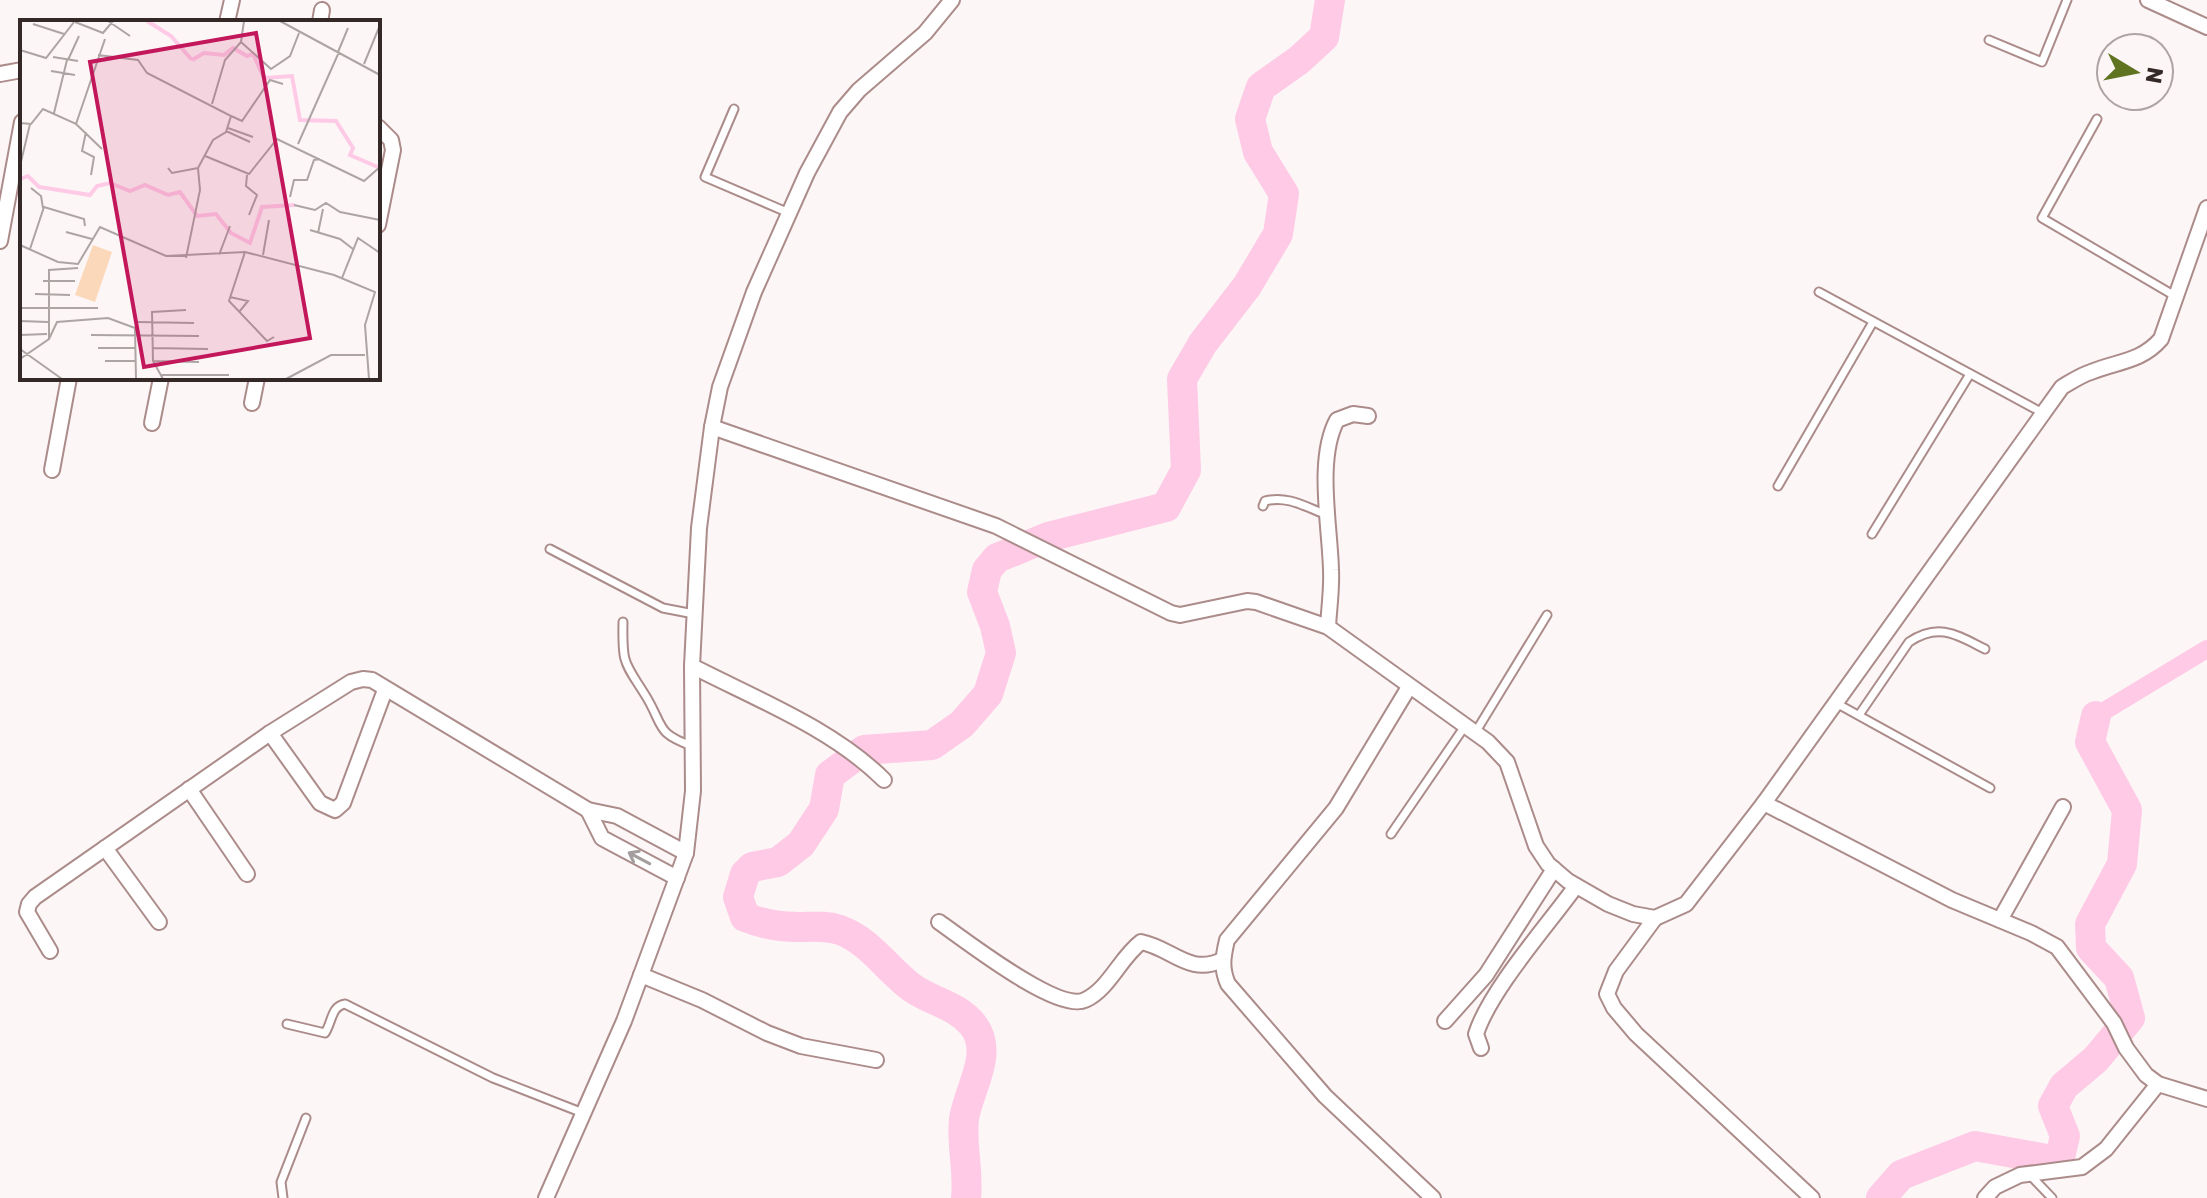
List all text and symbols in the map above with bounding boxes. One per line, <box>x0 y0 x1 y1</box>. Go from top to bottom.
inset map <box>20 20 380 380</box>
north arrow <box>2095 32 2175 112</box>
text: N <box>2140 65 2169 86</box>
one-way arrow <box>628 850 652 866</box>

